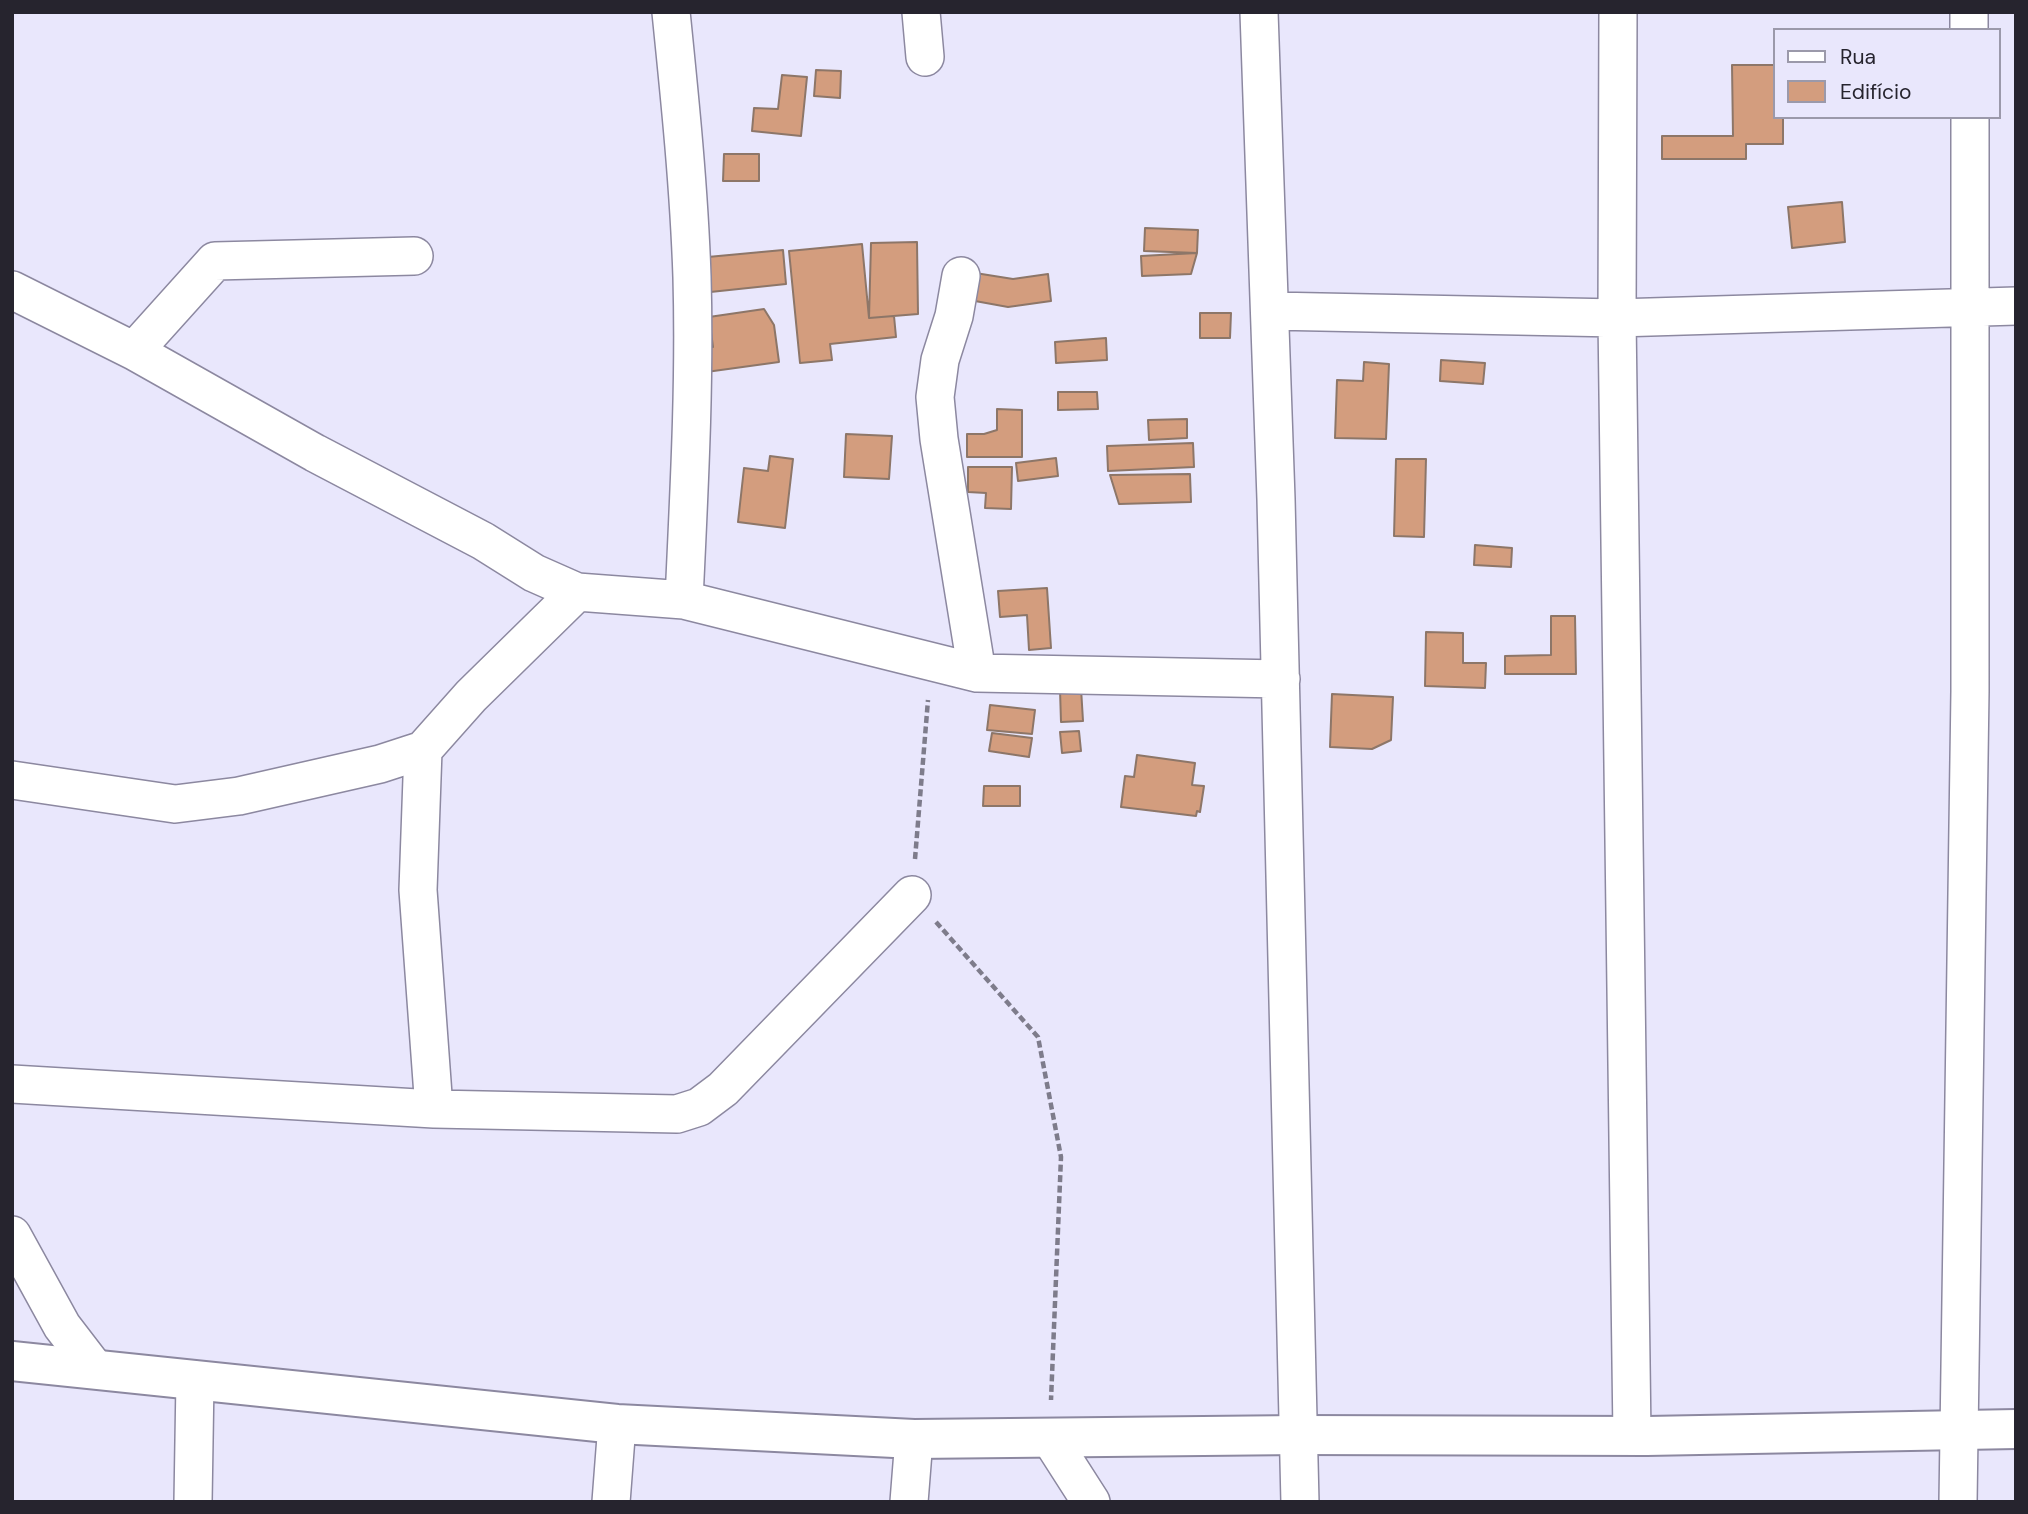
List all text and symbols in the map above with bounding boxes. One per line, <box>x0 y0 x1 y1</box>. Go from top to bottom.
legend <box>1772 28 2000 119</box>
text: Rua <box>1840 43 1876 71</box>
text: Edifício <box>1840 78 1911 106</box>

